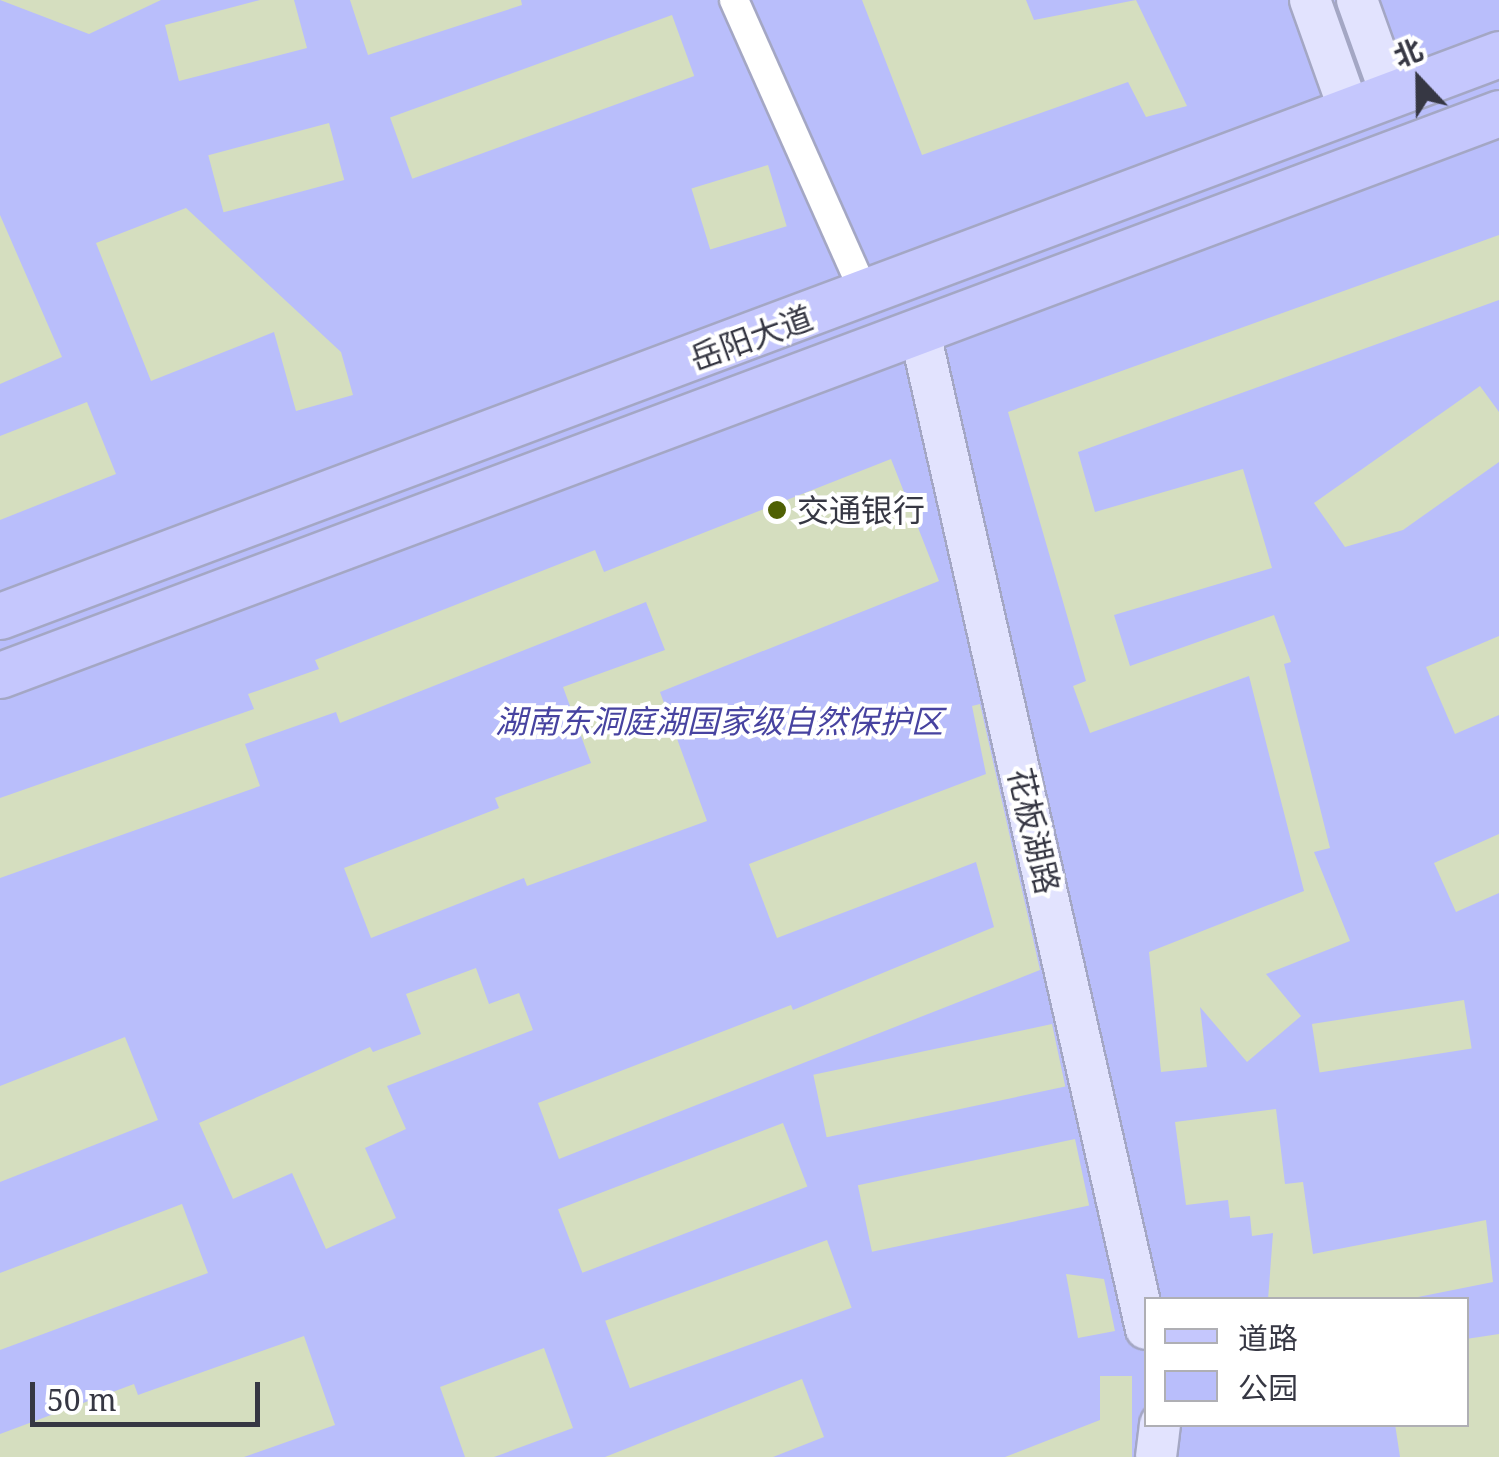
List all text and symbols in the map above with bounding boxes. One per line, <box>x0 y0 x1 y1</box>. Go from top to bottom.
text: 北 <box>1388 29 1428 75</box>
north arrow <box>1369 30 1469 130</box>
street label: 岳阳大道 <box>684 298 818 378</box>
place label: 交通银行 <box>797 491 925 529</box>
marker: 交通银行 <box>766 499 788 521</box>
park label: 湖南东洞庭湖国家级自然保护区 <box>495 702 943 740</box>
street label: 花板湖路 <box>1001 764 1067 898</box>
legend <box>1144 1297 1469 1427</box>
text: 道路 <box>1238 1317 1298 1358</box>
scale bar <box>35 1362 265 1424</box>
text: 公园 <box>1238 1367 1298 1408</box>
text: 50 m <box>47 1379 117 1420</box>

